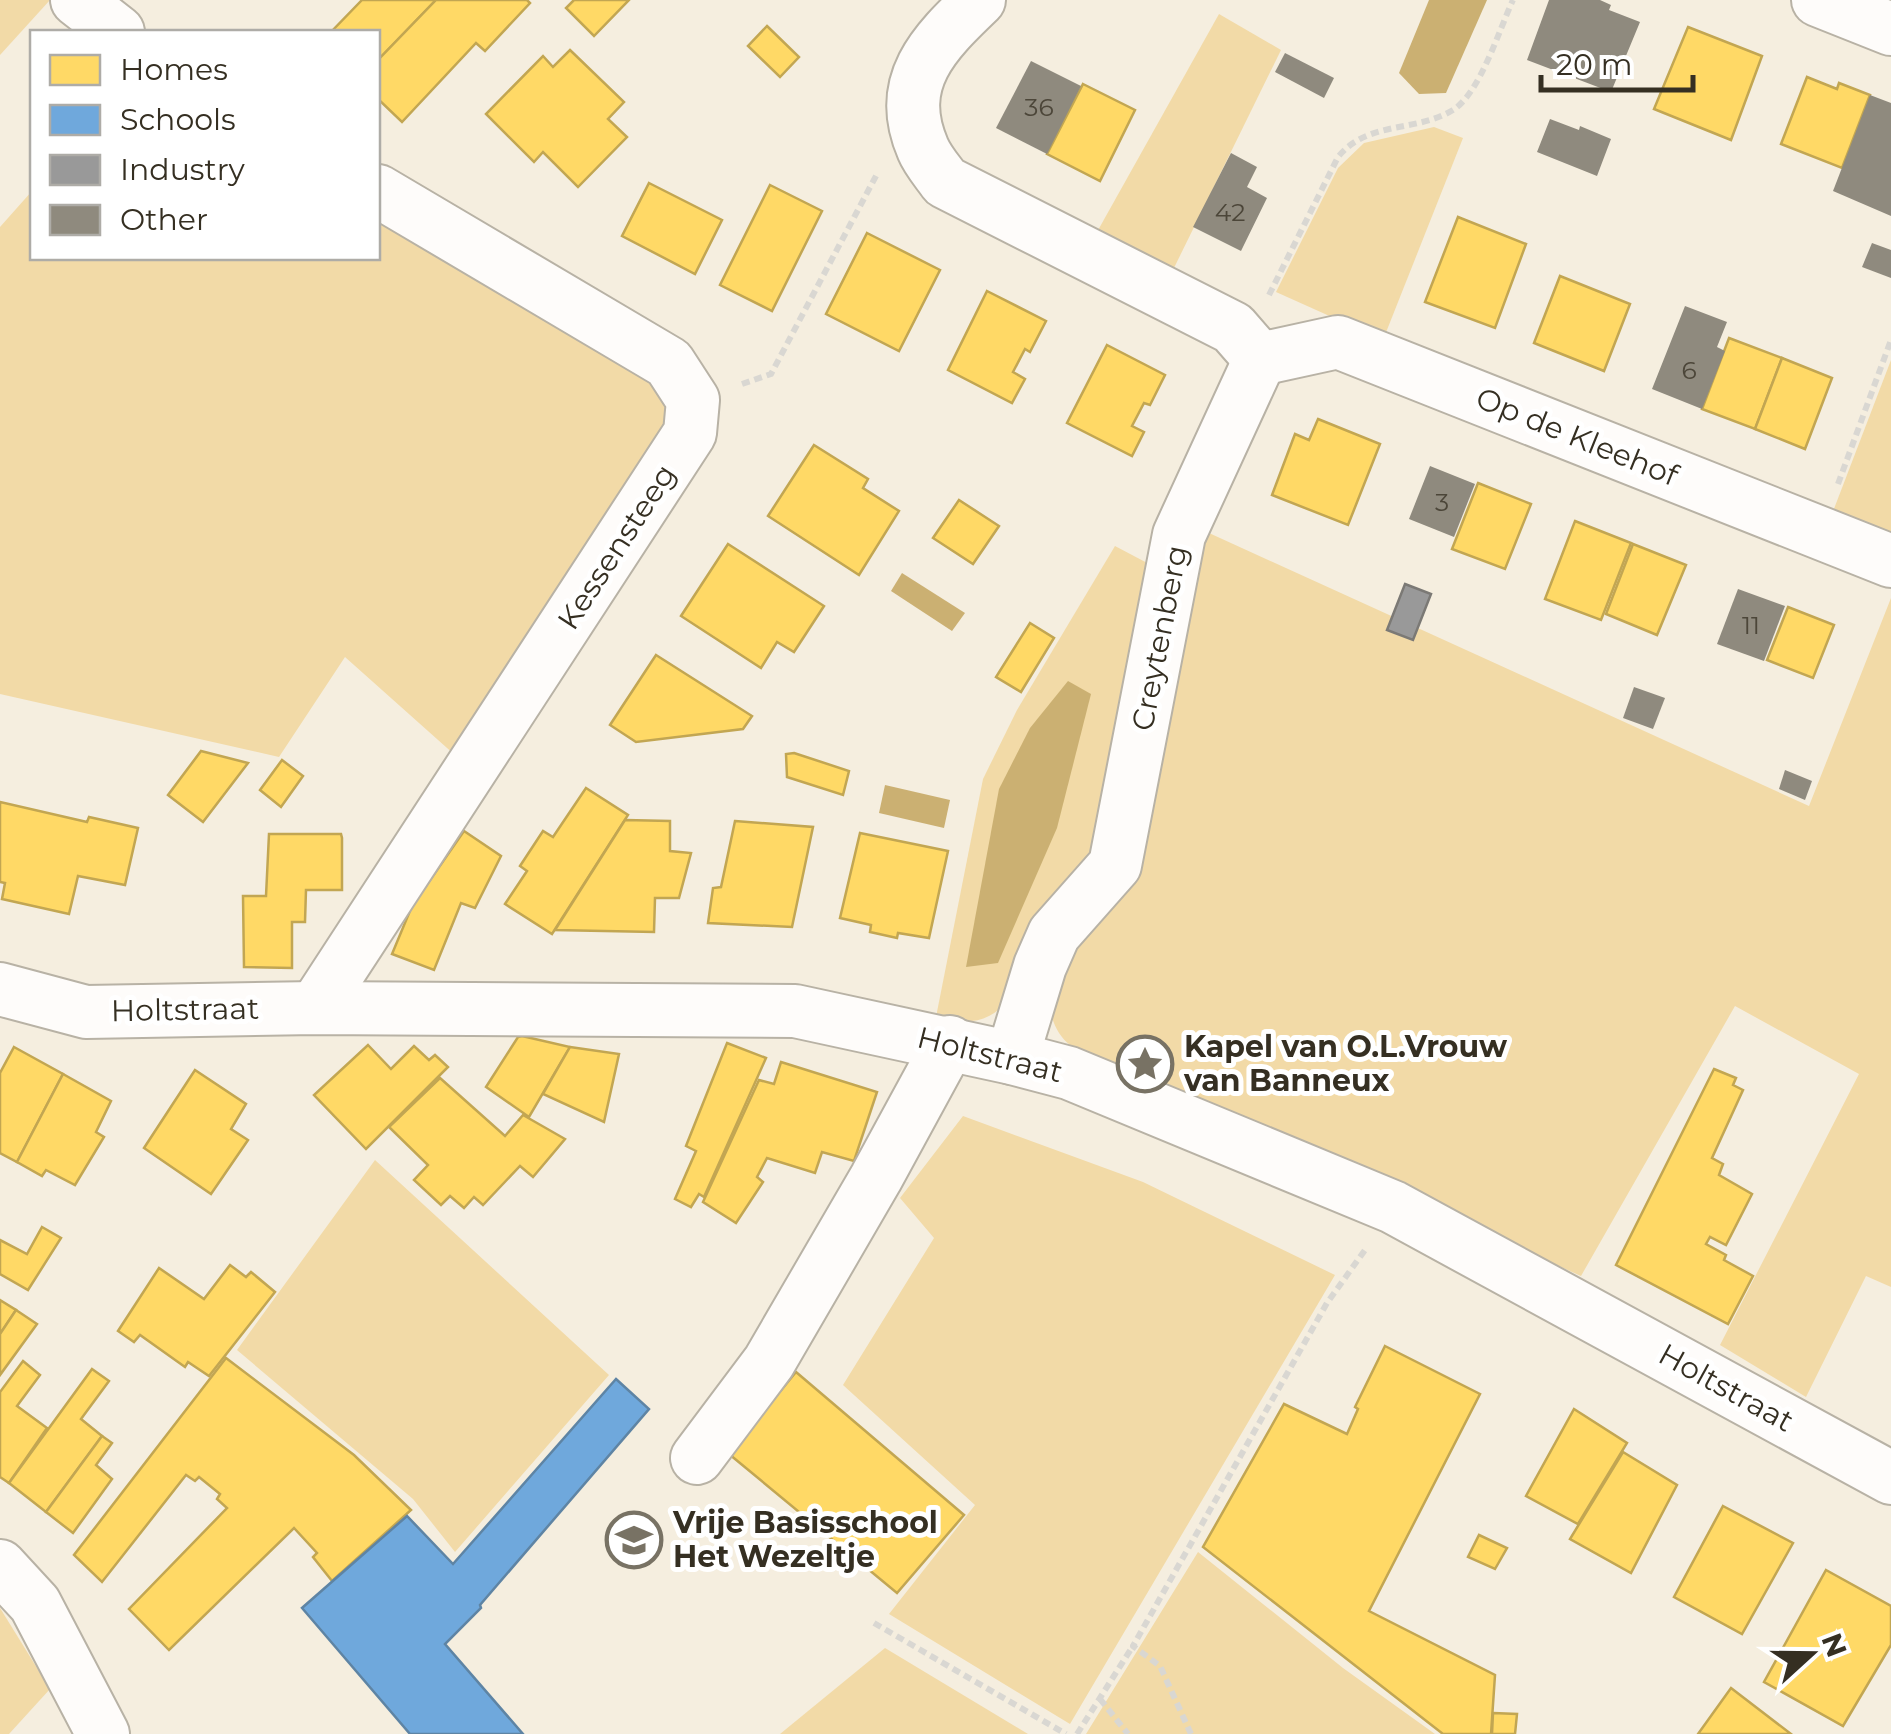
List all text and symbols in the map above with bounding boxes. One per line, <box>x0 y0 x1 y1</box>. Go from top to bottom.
legend <box>30 30 380 260</box>
scale bar <box>1541 30 1694 92</box>
text: 20 m <box>1556 46 1633 83</box>
text: Homes <box>120 51 228 88</box>
house number: 36 <box>1024 92 1054 122</box>
text: Schools <box>120 101 236 138</box>
text: Industry <box>120 151 245 188</box>
house number: 42 <box>1215 197 1245 227</box>
text: Other <box>120 201 208 238</box>
house number: 6 <box>1681 355 1697 385</box>
street label: Op de Kleehof <box>1471 379 1685 495</box>
street label: Kessensteeg <box>549 457 684 636</box>
house number: 3 <box>1435 487 1449 517</box>
street label: Creytenberg <box>1123 542 1196 734</box>
house number: 11 <box>1742 610 1760 640</box>
street label: Holtstraat <box>110 990 260 1029</box>
street label: Holtstraat <box>914 1019 1067 1090</box>
place label: Kapel van O.L.Vrouw van Banneux <box>1183 1028 1508 1099</box>
place icon: Kapel van O.L.Vrouw van Banneux <box>1115 1034 1175 1094</box>
street label: Holtstraat <box>1652 1335 1800 1440</box>
place label: Vrije Basisschool Het Wezeltje <box>672 1504 938 1575</box>
school or university icon: Vrije Basisschool Het Wezeltje <box>604 1510 664 1570</box>
north arrow <box>1761 1604 1861 1704</box>
text: N <box>1814 1628 1854 1662</box>

